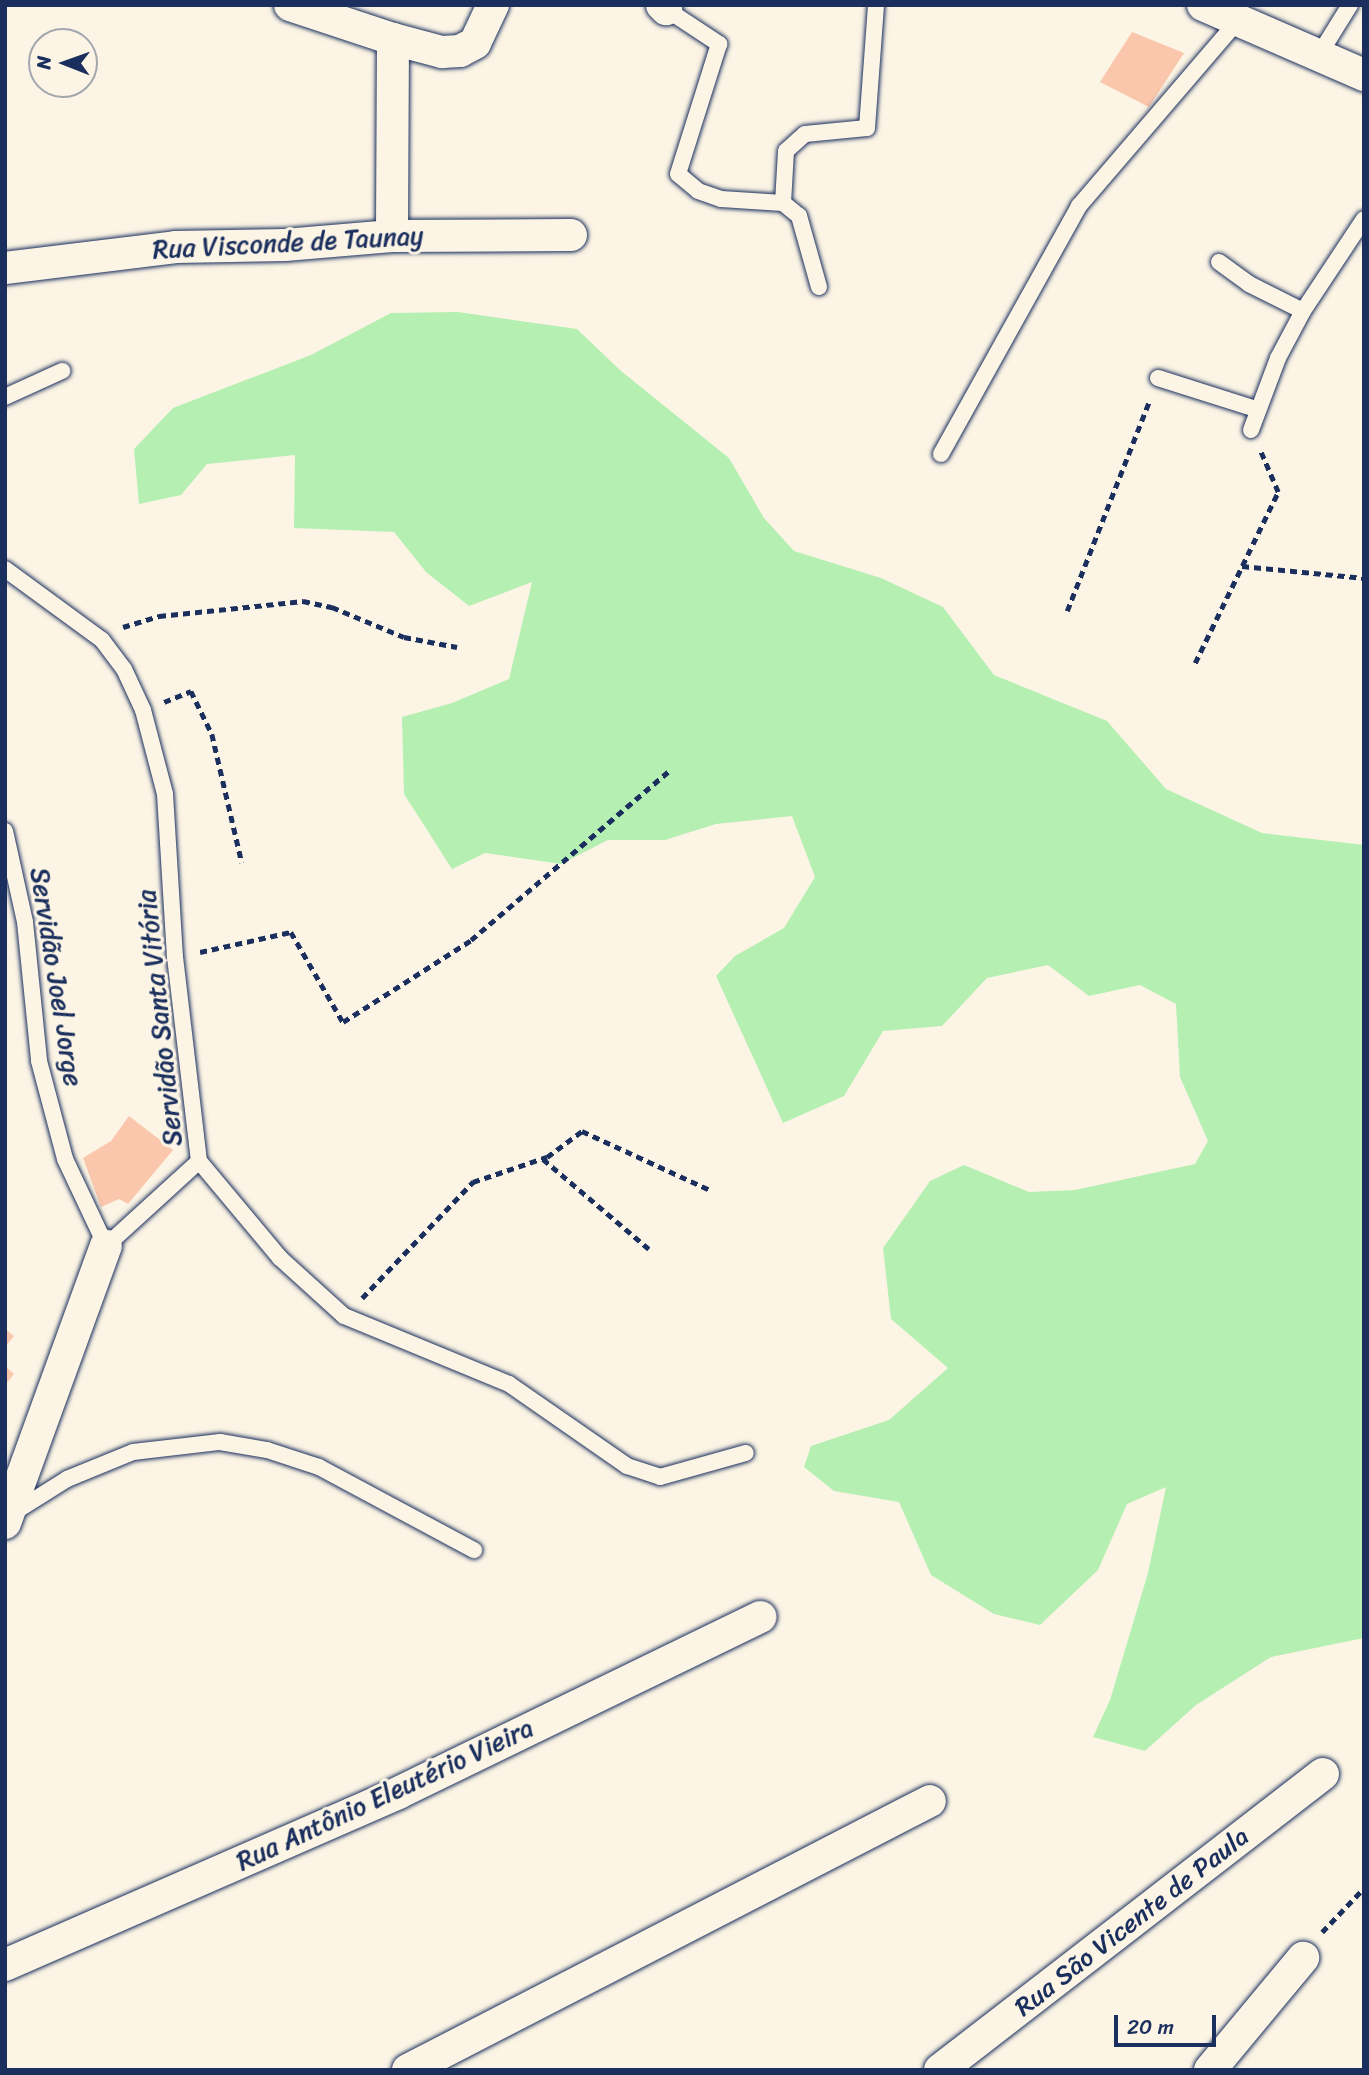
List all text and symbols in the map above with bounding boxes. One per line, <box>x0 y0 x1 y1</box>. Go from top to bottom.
north arrow <box>28 28 98 98</box>
text: N <box>27 56 60 70</box>
street label: Rua Visconde de Taunay <box>152 220 424 266</box>
street label: Servidão Joel Jorge <box>23 865 89 1089</box>
street label: Servidão Santa Vitória <box>131 888 189 1148</box>
street label: Rua Antônio Eleutério Vieira <box>231 1712 539 1878</box>
street label: Rua São Vicente de Paula <box>1009 1821 1255 2023</box>
scale bar <box>1117 2002 1218 2046</box>
text: 20 m <box>1127 2008 1174 2046</box>

